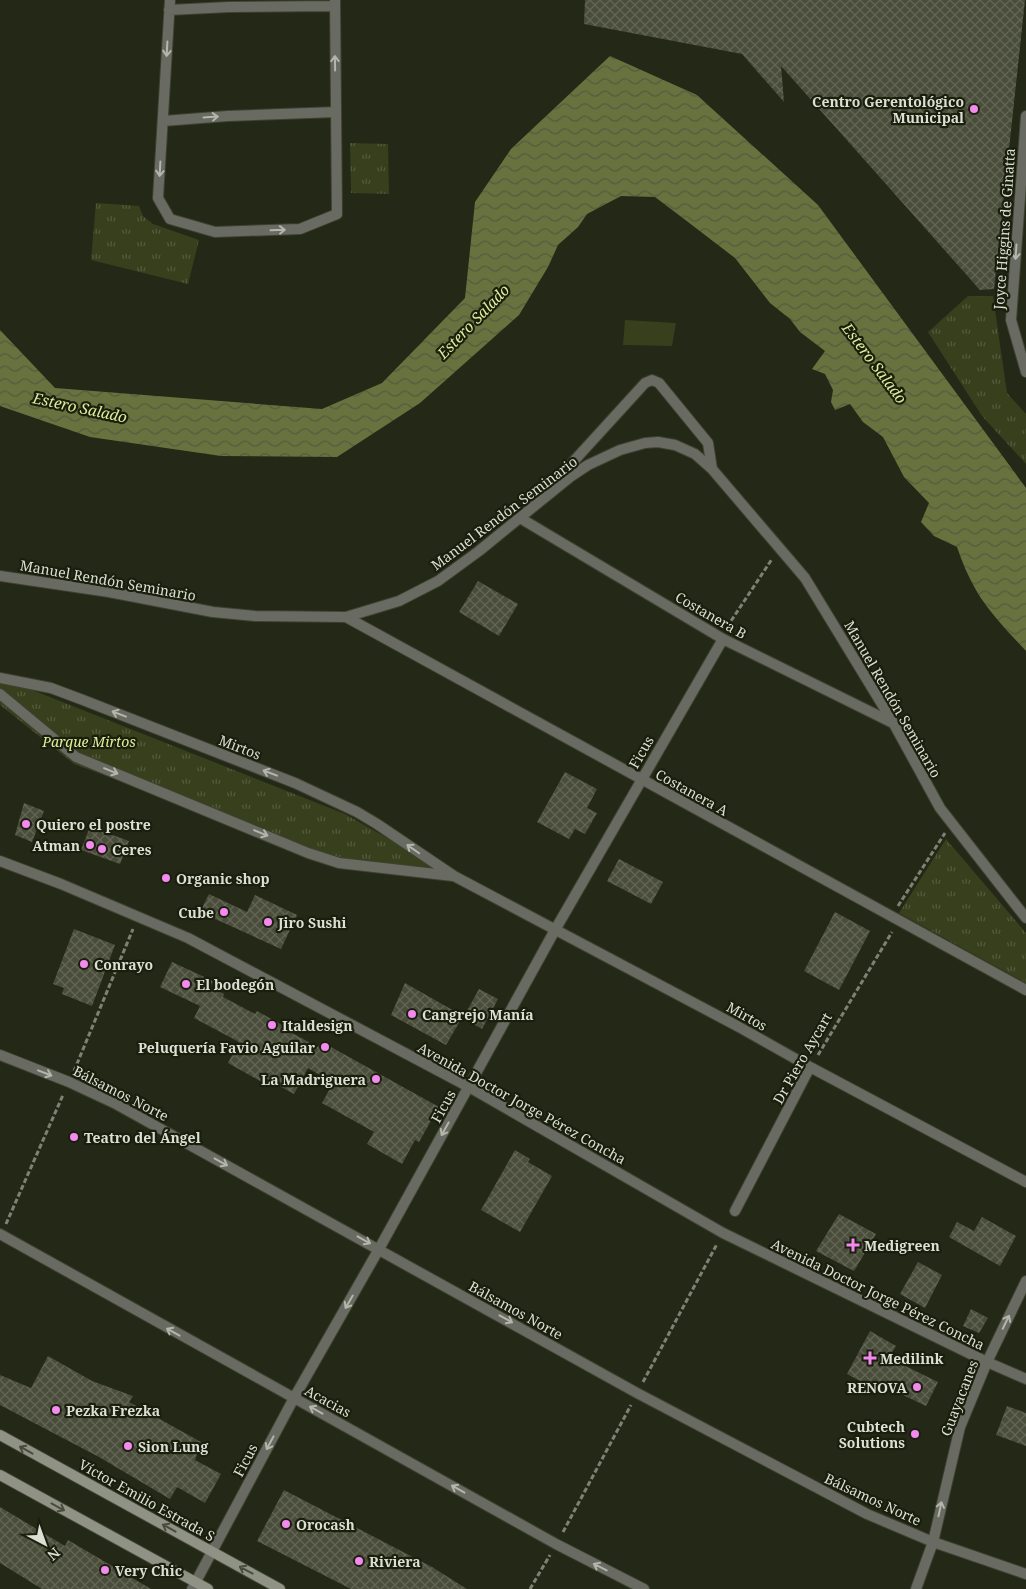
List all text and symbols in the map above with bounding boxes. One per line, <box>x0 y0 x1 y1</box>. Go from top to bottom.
one-way arrow <box>162 40 171 56</box>
one-way arrow <box>330 56 340 72</box>
place label: Centro Gerentológico Municipal <box>812 92 964 127</box>
marker: Centro Gerentológico Municipal <box>968 103 980 115</box>
one-way arrow <box>203 113 219 122</box>
street label: Joyce Higgins de Ginatta <box>989 148 1019 311</box>
one-way arrow <box>155 161 164 177</box>
one-way arrow <box>269 225 285 234</box>
one-way arrow <box>1012 244 1021 260</box>
water label: Estero Salado <box>432 280 513 363</box>
water label: Estero Salado <box>838 318 912 407</box>
water label: Estero Salado <box>30 387 129 427</box>
street label: Manuel Rendón Seminario <box>427 452 581 574</box>
street label: Manuel Rendón Seminario <box>19 555 197 605</box>
street label: Costanera B <box>672 587 750 643</box>
street label: Manuel Rendón Seminario <box>840 617 946 781</box>
one-way arrow <box>112 709 127 718</box>
street label: Mirtos <box>216 730 264 764</box>
park label: Parque Mirtos <box>41 732 136 751</box>
street label: Ficus <box>624 732 658 772</box>
street label: Costanera A <box>652 764 732 820</box>
one-way arrow <box>103 767 118 776</box>
one-way arrow <box>263 768 278 777</box>
place label: Quiero el postre <box>36 815 151 834</box>
marker: Quiero el postre <box>20 818 32 830</box>
one-way arrow <box>253 829 268 838</box>
place label: Atman <box>32 836 80 855</box>
marker: Atman <box>84 839 96 851</box>
place label: Ceres <box>112 840 152 859</box>
marker: Ceres <box>96 843 108 855</box>
one-way arrow <box>407 844 421 854</box>
place label: Organic shop <box>176 869 270 888</box>
marker: Organic shop <box>160 872 172 884</box>
place label: Cube <box>178 903 214 922</box>
marker: Cube <box>218 906 230 918</box>
place label: Jiro Sushi <box>277 913 347 932</box>
marker: Jiro Sushi <box>262 916 274 928</box>
place label: Conrayo <box>94 955 153 974</box>
marker: Conrayo <box>78 958 90 970</box>
place label: El bodegón <box>196 975 274 994</box>
marker: El bodegón <box>180 978 192 990</box>
street label: Mirtos <box>723 997 771 1035</box>
place label: Cangrejo Manía <box>422 1005 534 1024</box>
marker: Cangrejo Manía <box>406 1008 418 1020</box>
street label: Dr Piero Aycart <box>768 1009 836 1107</box>
place label: Italdesign <box>282 1016 353 1035</box>
marker: Italdesign <box>266 1019 278 1031</box>
place label: Peluquería Favio Aguilar <box>138 1038 316 1057</box>
street label: Avenida Doctor Jorge Pérez Concha <box>415 1038 630 1168</box>
marker: Peluquería Favio Aguilar <box>319 1041 331 1053</box>
street label: Bálsamos Norte <box>70 1061 172 1125</box>
one-way arrow <box>38 1069 53 1078</box>
place label: La Madriguera <box>261 1070 366 1089</box>
marker: La Madriguera <box>370 1073 382 1085</box>
street label: Ficus <box>426 1086 460 1126</box>
one-way arrow <box>440 1122 450 1136</box>
place label: Teatro del Ángel <box>84 1128 201 1147</box>
marker: Teatro del Ángel <box>68 1131 80 1143</box>
one-way arrow <box>214 1157 228 1167</box>
street label: Avenida Doctor Jorge Pérez Concha <box>768 1234 988 1354</box>
one-way arrow <box>356 1235 371 1245</box>
place label: Medigreen <box>864 1236 940 1255</box>
marker: Medigreen <box>846 1238 860 1252</box>
street label: Bálsamos Norte <box>466 1276 566 1344</box>
one-way arrow <box>344 1294 354 1309</box>
one-way arrow <box>1002 1314 1012 1329</box>
one-way arrow <box>498 1315 512 1325</box>
one-way arrow <box>167 1326 181 1336</box>
place label: Medilink <box>880 1349 944 1368</box>
marker: Medilink <box>864 1352 876 1364</box>
street label: Guayacanes <box>936 1357 982 1439</box>
place label: RENOVA <box>847 1378 907 1397</box>
street label: Acacias <box>302 1381 354 1421</box>
marker: RENOVA <box>911 1381 923 1393</box>
place label: Pezka Frezka <box>66 1401 160 1420</box>
marker: Pezka Frezka <box>50 1404 62 1416</box>
one-way arrow <box>309 1405 323 1415</box>
place label: Cubtech Solutions <box>839 1417 905 1452</box>
marker: Cubtech Solutions <box>909 1428 921 1440</box>
one-way arrow <box>265 1436 275 1451</box>
place label: Sion Lung <box>138 1437 208 1456</box>
marker: Sion Lung <box>122 1440 134 1452</box>
street label: Ficus <box>228 1440 262 1480</box>
one-way arrow <box>20 1444 34 1454</box>
street label: Víctor Emilio Estrada S <box>76 1455 218 1545</box>
street label: Bálsamos Norte <box>822 1468 924 1530</box>
one-way arrow <box>451 1484 465 1494</box>
one-way arrow <box>936 1502 945 1518</box>
one-way arrow <box>50 1503 65 1512</box>
place label: Orocash <box>296 1515 355 1534</box>
marker: Orocash <box>280 1518 292 1530</box>
north arrow <box>20 1519 70 1569</box>
one-way arrow <box>162 1523 176 1533</box>
text: N <box>43 1543 64 1565</box>
place label: Riviera <box>369 1552 421 1571</box>
marker: Riviera <box>353 1555 365 1567</box>
place label: Very Chic <box>115 1561 182 1580</box>
one-way arrow <box>593 1562 608 1572</box>
marker: Very Chic <box>99 1564 111 1576</box>
one-way arrow <box>239 1565 254 1575</box>

